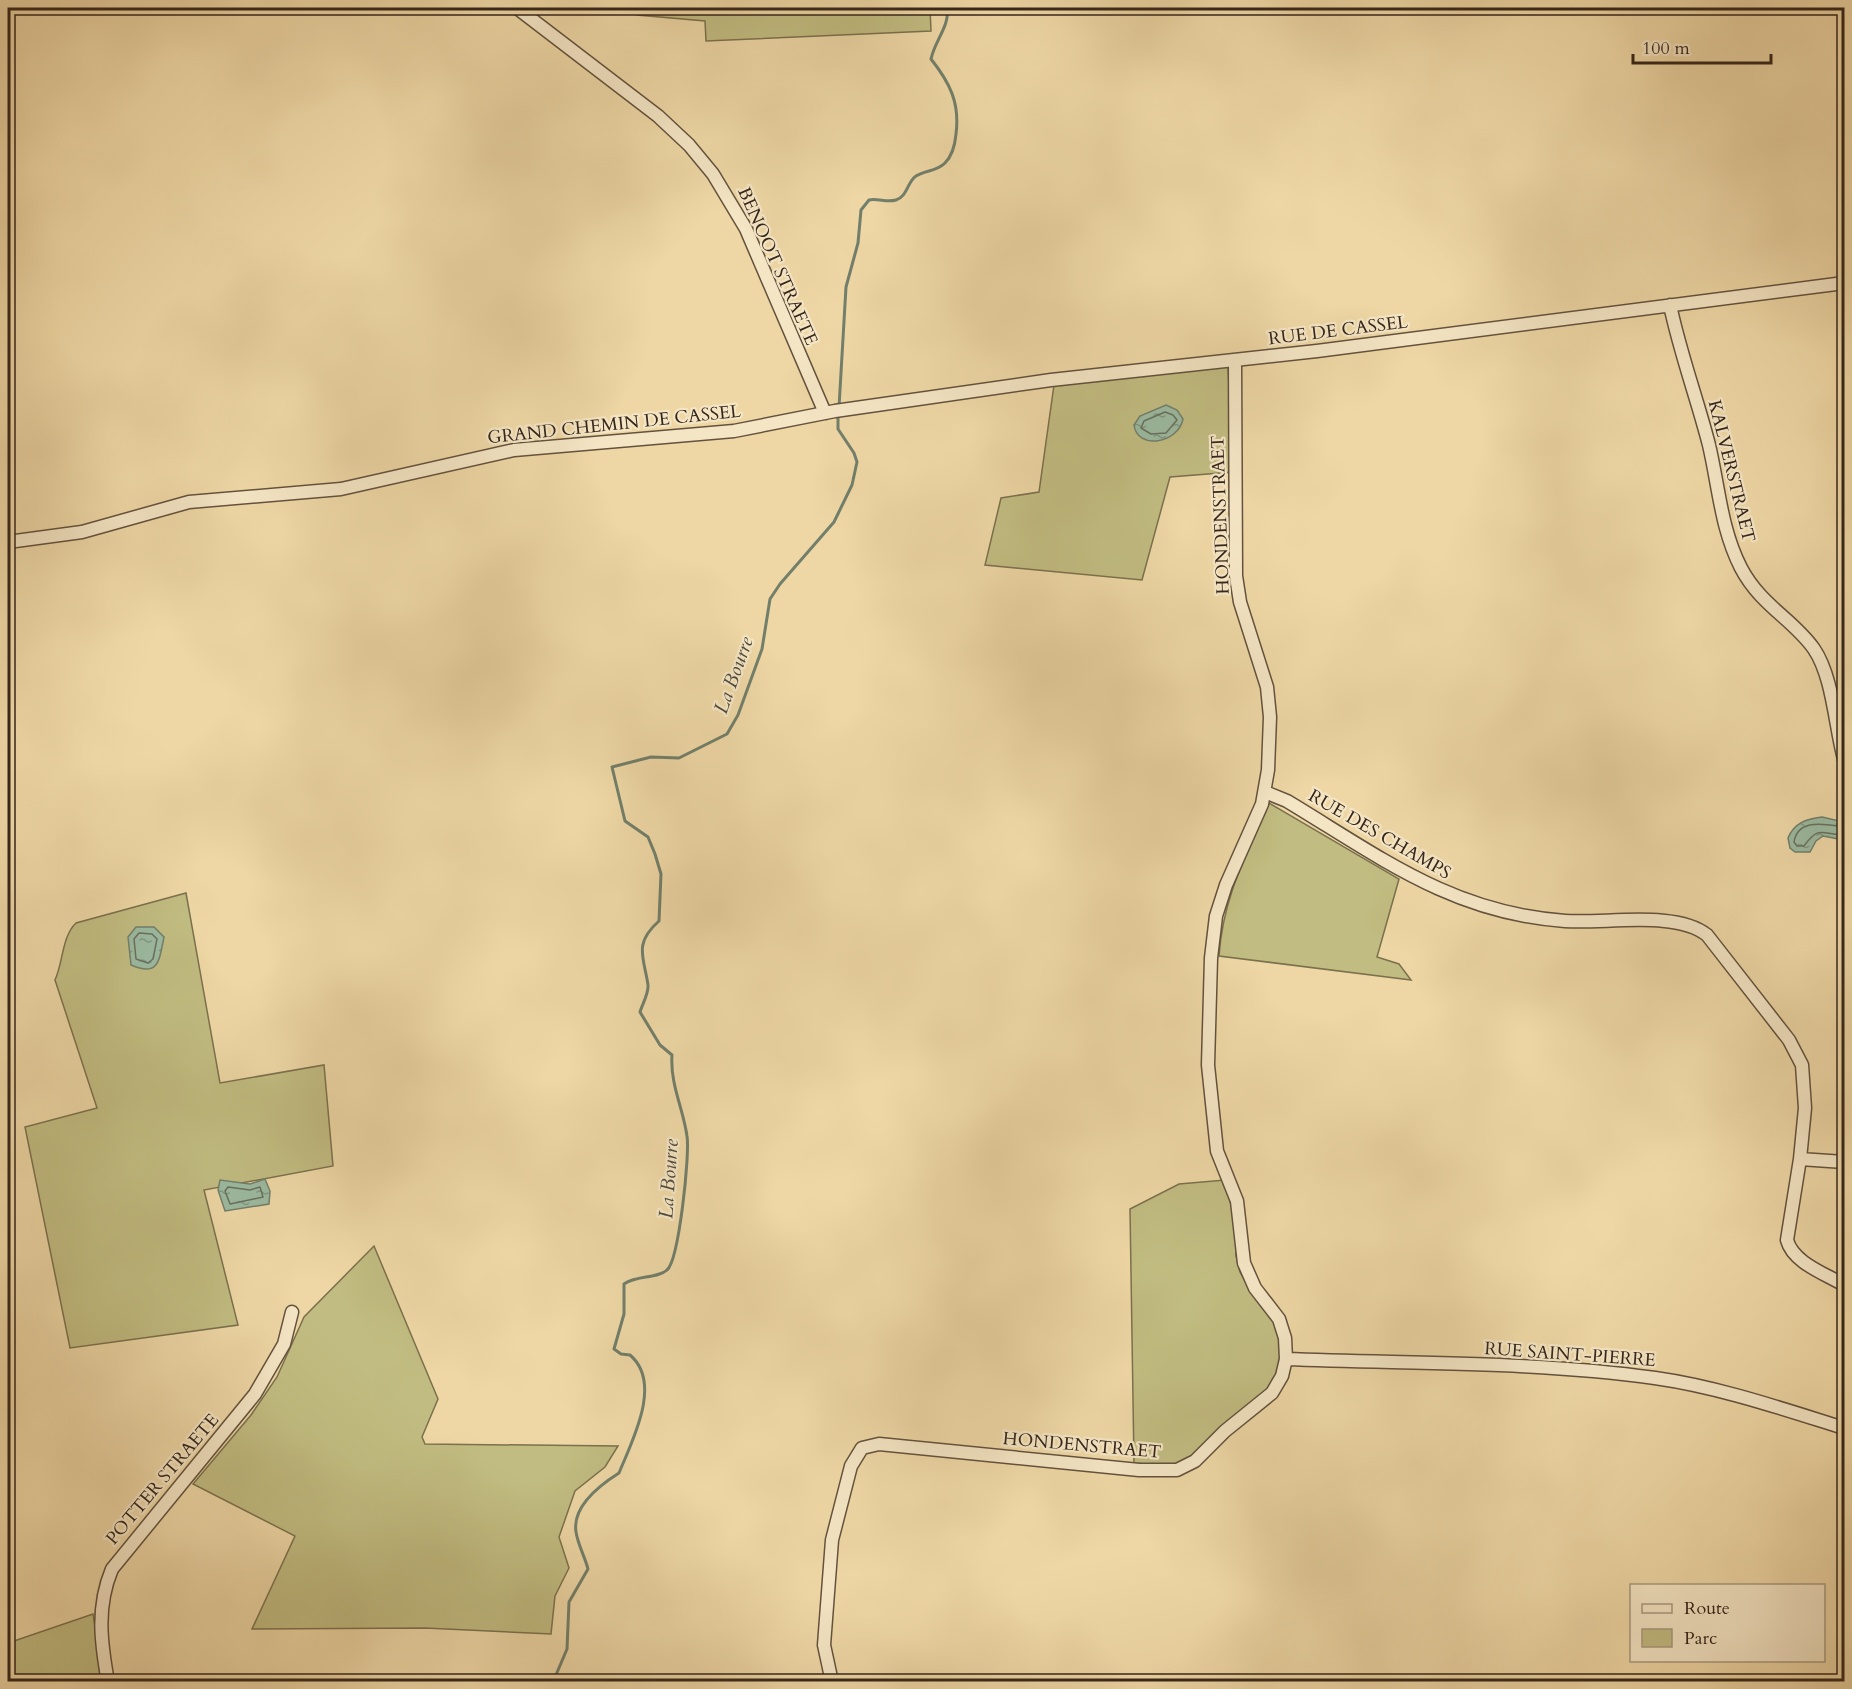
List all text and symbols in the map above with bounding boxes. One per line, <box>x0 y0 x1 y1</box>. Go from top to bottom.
scale bar <box>1633 27 1771 65</box>
text: 100 m <box>1642 36 1690 61</box>
street label: BENOOT STRAETE <box>731 183 824 349</box>
street label: RUE DE CASSEL <box>1267 310 1409 351</box>
street label: KALVERSTRAET <box>1702 397 1761 545</box>
street label: GRAND CHEMIN DE CASSEL <box>486 399 742 450</box>
street label: HONDENSTRAET <box>1205 435 1236 595</box>
water label: La Bourre <box>707 633 760 717</box>
street label: RUE DES CHAMPS <box>1304 783 1456 885</box>
water label: La Bourre <box>652 1138 685 1220</box>
street label: RUE SAINT-PIERRE <box>1483 1336 1656 1373</box>
street label: POTTER STRAETE <box>100 1408 225 1550</box>
street label: HONDENSTRAET <box>1002 1426 1162 1465</box>
legend <box>1630 1584 1825 1662</box>
text: Route <box>1684 1596 1730 1621</box>
text: Parc <box>1684 1626 1717 1651</box>

